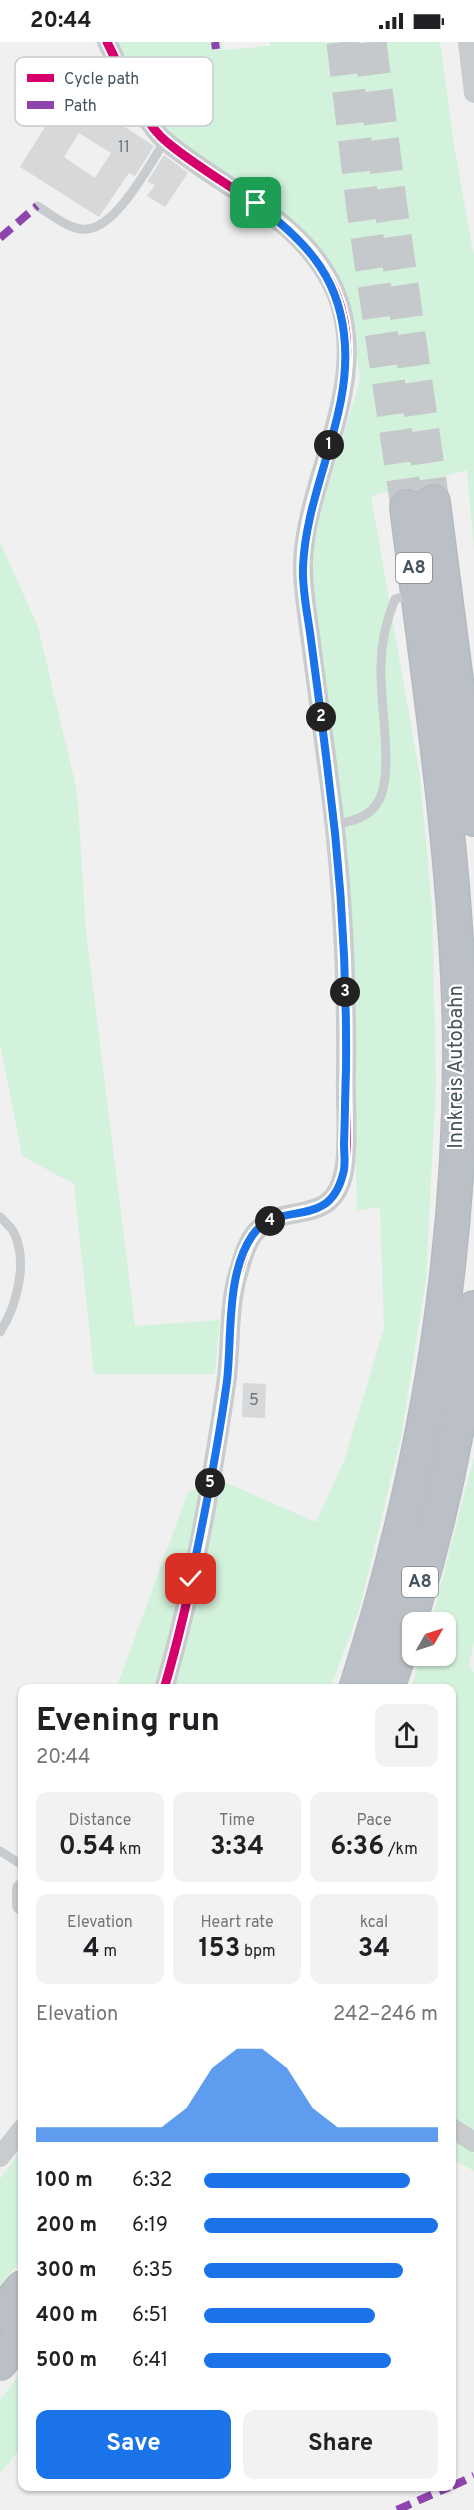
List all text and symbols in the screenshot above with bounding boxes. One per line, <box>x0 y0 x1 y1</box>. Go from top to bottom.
text: 20:44 <box>30 8 92 35</box>
legend <box>15 57 213 126</box>
text: Cycle path <box>64 70 139 90</box>
text: Path <box>64 97 97 117</box>
house number: 11 <box>118 138 130 158</box>
pin <box>230 177 281 228</box>
icon: arrive <box>239 186 272 219</box>
pin: 1 <box>314 430 344 460</box>
text: 1 <box>326 435 332 455</box>
road number: A8 <box>396 553 432 583</box>
pin: 2 <box>306 702 336 732</box>
text: 2 <box>316 707 326 727</box>
pin: 3 <box>330 977 360 1007</box>
text: 3 <box>340 982 350 1002</box>
street label: Innkreis Autobahn <box>444 985 470 1149</box>
pin: 4 <box>255 1206 285 1236</box>
text: 4 <box>265 1211 275 1231</box>
house number: 5 <box>249 1391 259 1411</box>
pin: 5 <box>195 1468 225 1498</box>
text: 5 <box>205 1473 215 1493</box>
pin <box>165 1553 216 1604</box>
icon: check <box>174 1562 207 1595</box>
road number: A8 <box>402 1567 438 1597</box>
north arrow <box>402 1612 456 1666</box>
map controls <box>402 1612 456 1666</box>
text: Evening run <box>36 1701 220 1743</box>
button: share <box>375 1704 438 1767</box>
text: 20:44 <box>36 1745 90 1771</box>
text: Distance <box>69 1811 131 1831</box>
text: Time <box>219 1811 255 1831</box>
text: Pace <box>356 1811 392 1831</box>
text: 0.54 <box>59 1831 115 1864</box>
text: 3:34 <box>210 1831 264 1864</box>
text: 6:36 <box>330 1831 384 1864</box>
text: km <box>115 1840 141 1860</box>
text: /km <box>384 1840 418 1860</box>
text: Elevation <box>67 1913 133 1933</box>
text: Heart rate <box>200 1913 274 1933</box>
text: kcal <box>360 1913 388 1933</box>
text: 4 <box>83 1933 100 1966</box>
text: 153 <box>198 1933 240 1966</box>
text: 34 <box>358 1933 390 1966</box>
text: m <box>100 1942 117 1962</box>
text: bpm <box>240 1942 276 1962</box>
text: Elevation <box>36 2002 118 2028</box>
text: 242–246 m <box>333 2002 438 2028</box>
text: 100 m <box>36 2168 93 2194</box>
text: 6:32 <box>132 2168 172 2194</box>
text: 200 m <box>36 2213 97 2239</box>
text: 6:19 <box>132 2213 168 2239</box>
text: 300 m <box>36 2258 97 2284</box>
text: 6:35 <box>132 2258 173 2284</box>
text: 400 m <box>36 2303 98 2329</box>
text: 6:51 <box>132 2303 168 2329</box>
text: 500 m <box>36 2348 97 2374</box>
text: 6:41 <box>132 2348 168 2374</box>
button: Save <box>36 2410 231 2479</box>
button: Share <box>243 2410 438 2479</box>

